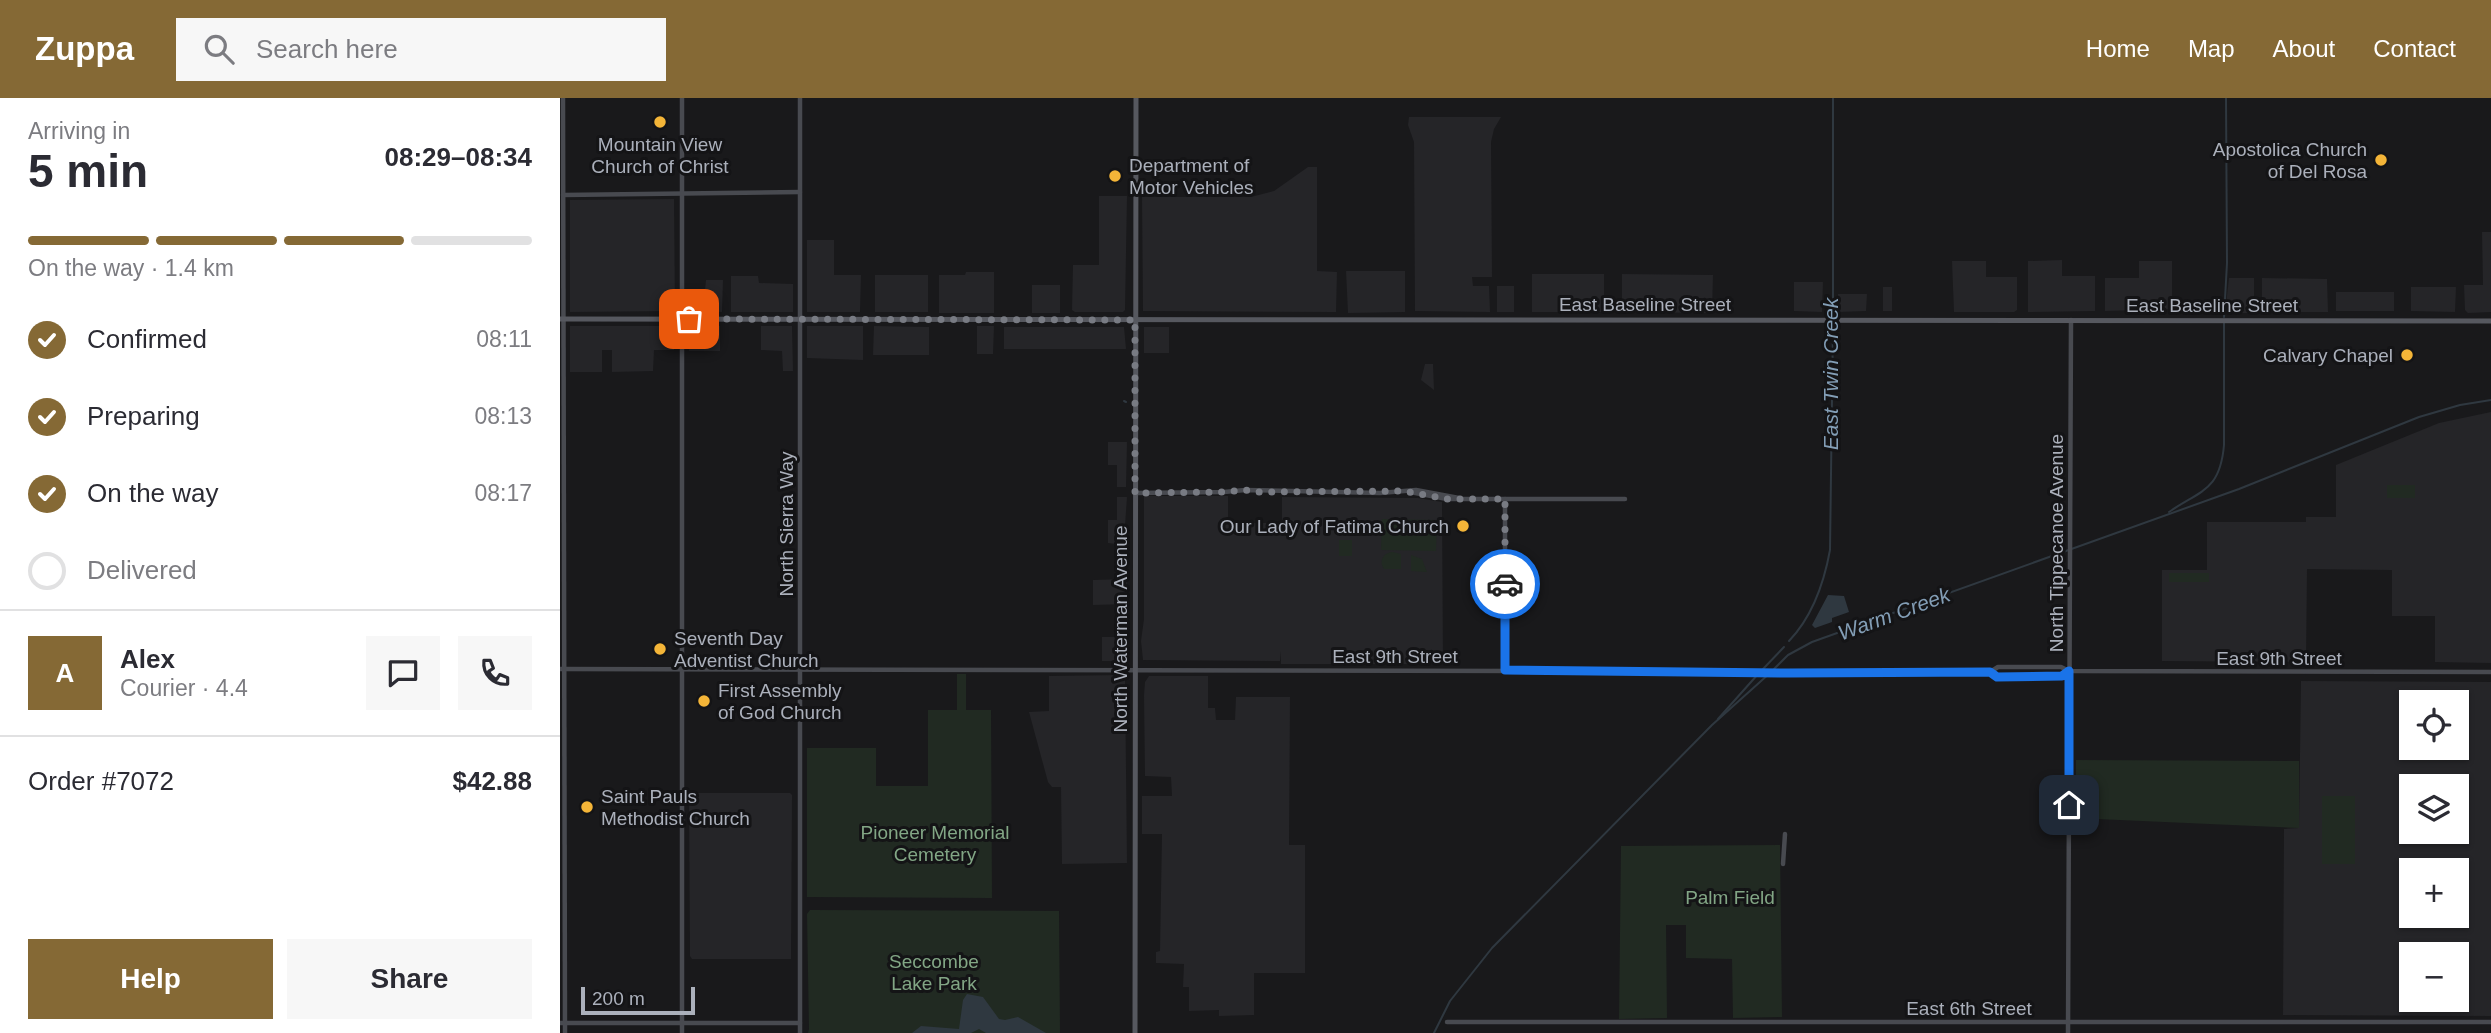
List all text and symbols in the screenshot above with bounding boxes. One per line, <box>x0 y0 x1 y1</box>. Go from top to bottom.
search box <box>176 18 666 81</box>
text: Zuppa <box>35 30 134 67</box>
icon: search <box>200 30 238 68</box>
text: Search here <box>256 34 398 64</box>
text: Home <box>2086 35 2150 62</box>
text: Map <box>2188 35 2235 62</box>
text: About <box>2273 35 2335 62</box>
text: Contact <box>2373 35 2456 62</box>
marker: Mountain View Church of Christ <box>652 114 668 130</box>
text: Arriving in <box>28 118 130 144</box>
place label: Mountain View Church of Christ <box>591 134 729 177</box>
place label: Apostolica Church of Del Rosa <box>2213 139 2367 182</box>
text: 08:29–08:34 <box>385 142 532 172</box>
text: 5 min <box>28 145 148 197</box>
marker: Apostolica Church of Del Rosa <box>2373 152 2389 168</box>
place label: Department of Motor Vehicles <box>1129 155 1254 198</box>
marker: Department of Motor Vehicles <box>1107 168 1123 184</box>
text: On the way · 1.4 km <box>28 255 234 281</box>
pin <box>659 289 719 349</box>
street label: East Baseline Street <box>1559 294 1732 315</box>
street label: East Baseline Street <box>2126 295 2299 316</box>
water label: East Twin Creek <box>1819 296 1842 450</box>
icon: bag <box>670 300 708 338</box>
icon: check <box>28 321 66 359</box>
text: Confirmed <box>87 324 207 354</box>
text: 08:11 <box>476 326 532 352</box>
place label: Calvary Chapel <box>2263 345 2393 366</box>
marker: Calvary Chapel <box>2399 347 2415 363</box>
icon: check <box>28 398 66 436</box>
text: Preparing <box>87 401 200 431</box>
text: 08:13 <box>474 403 532 429</box>
street label: North Tippecanoe Avenue <box>2046 434 2067 652</box>
street label: North Sierra Way <box>776 451 797 597</box>
icon: check <box>28 475 66 513</box>
text: On the way <box>87 478 219 508</box>
text: 08:17 <box>474 480 532 506</box>
place label: Our Lady of Fatima Church <box>1220 516 1449 537</box>
marker: Our Lady of Fatima Church <box>1455 518 1471 534</box>
street label: North Waterman Avenue <box>1110 526 1131 733</box>
courier <box>1470 549 1540 619</box>
text: Delivered <box>87 555 197 585</box>
icon: car <box>1486 565 1524 603</box>
water label: Warm Creek <box>1835 582 1954 644</box>
place label: Seventh Day Adventist Church <box>674 628 819 671</box>
button: chat <box>366 636 440 710</box>
button: phone <box>458 636 532 710</box>
marker: Seventh Day Adventist Church <box>652 641 668 657</box>
text: Alex <box>120 644 175 674</box>
street label: East 9th Street <box>1332 646 1459 667</box>
street label: East 9th Street <box>2216 648 2343 669</box>
text: A <box>56 658 74 688</box>
text: Courier · 4.4 <box>120 675 248 701</box>
place label: First Assembly of God Church <box>718 680 842 723</box>
map controls <box>2399 690 2469 1012</box>
button: locate <box>2399 690 2469 760</box>
marker: First Assembly of God Church <box>696 693 712 709</box>
text: Order #7072 <box>28 766 174 796</box>
text: $42.88 <box>452 766 532 796</box>
button: layers <box>2399 774 2469 844</box>
pin <box>2039 775 2099 835</box>
place label: Saint Pauls Methodist Church <box>601 786 750 829</box>
icon: home <box>2050 786 2088 824</box>
marker: Saint Pauls Methodist Church <box>579 799 595 815</box>
park label: Pioneer Memorial Cemetery <box>861 822 1009 865</box>
button: + <box>2399 858 2469 928</box>
park label: Palm Field <box>1685 887 1775 908</box>
button: Help <box>28 939 273 1019</box>
button: Share <box>287 939 532 1019</box>
button: − <box>2399 942 2469 1012</box>
park label: Seccombe Lake Park <box>889 951 979 994</box>
scale bar <box>581 984 695 1016</box>
text: 200 m <box>592 988 645 1009</box>
street label: East 6th Street <box>1906 998 2033 1019</box>

